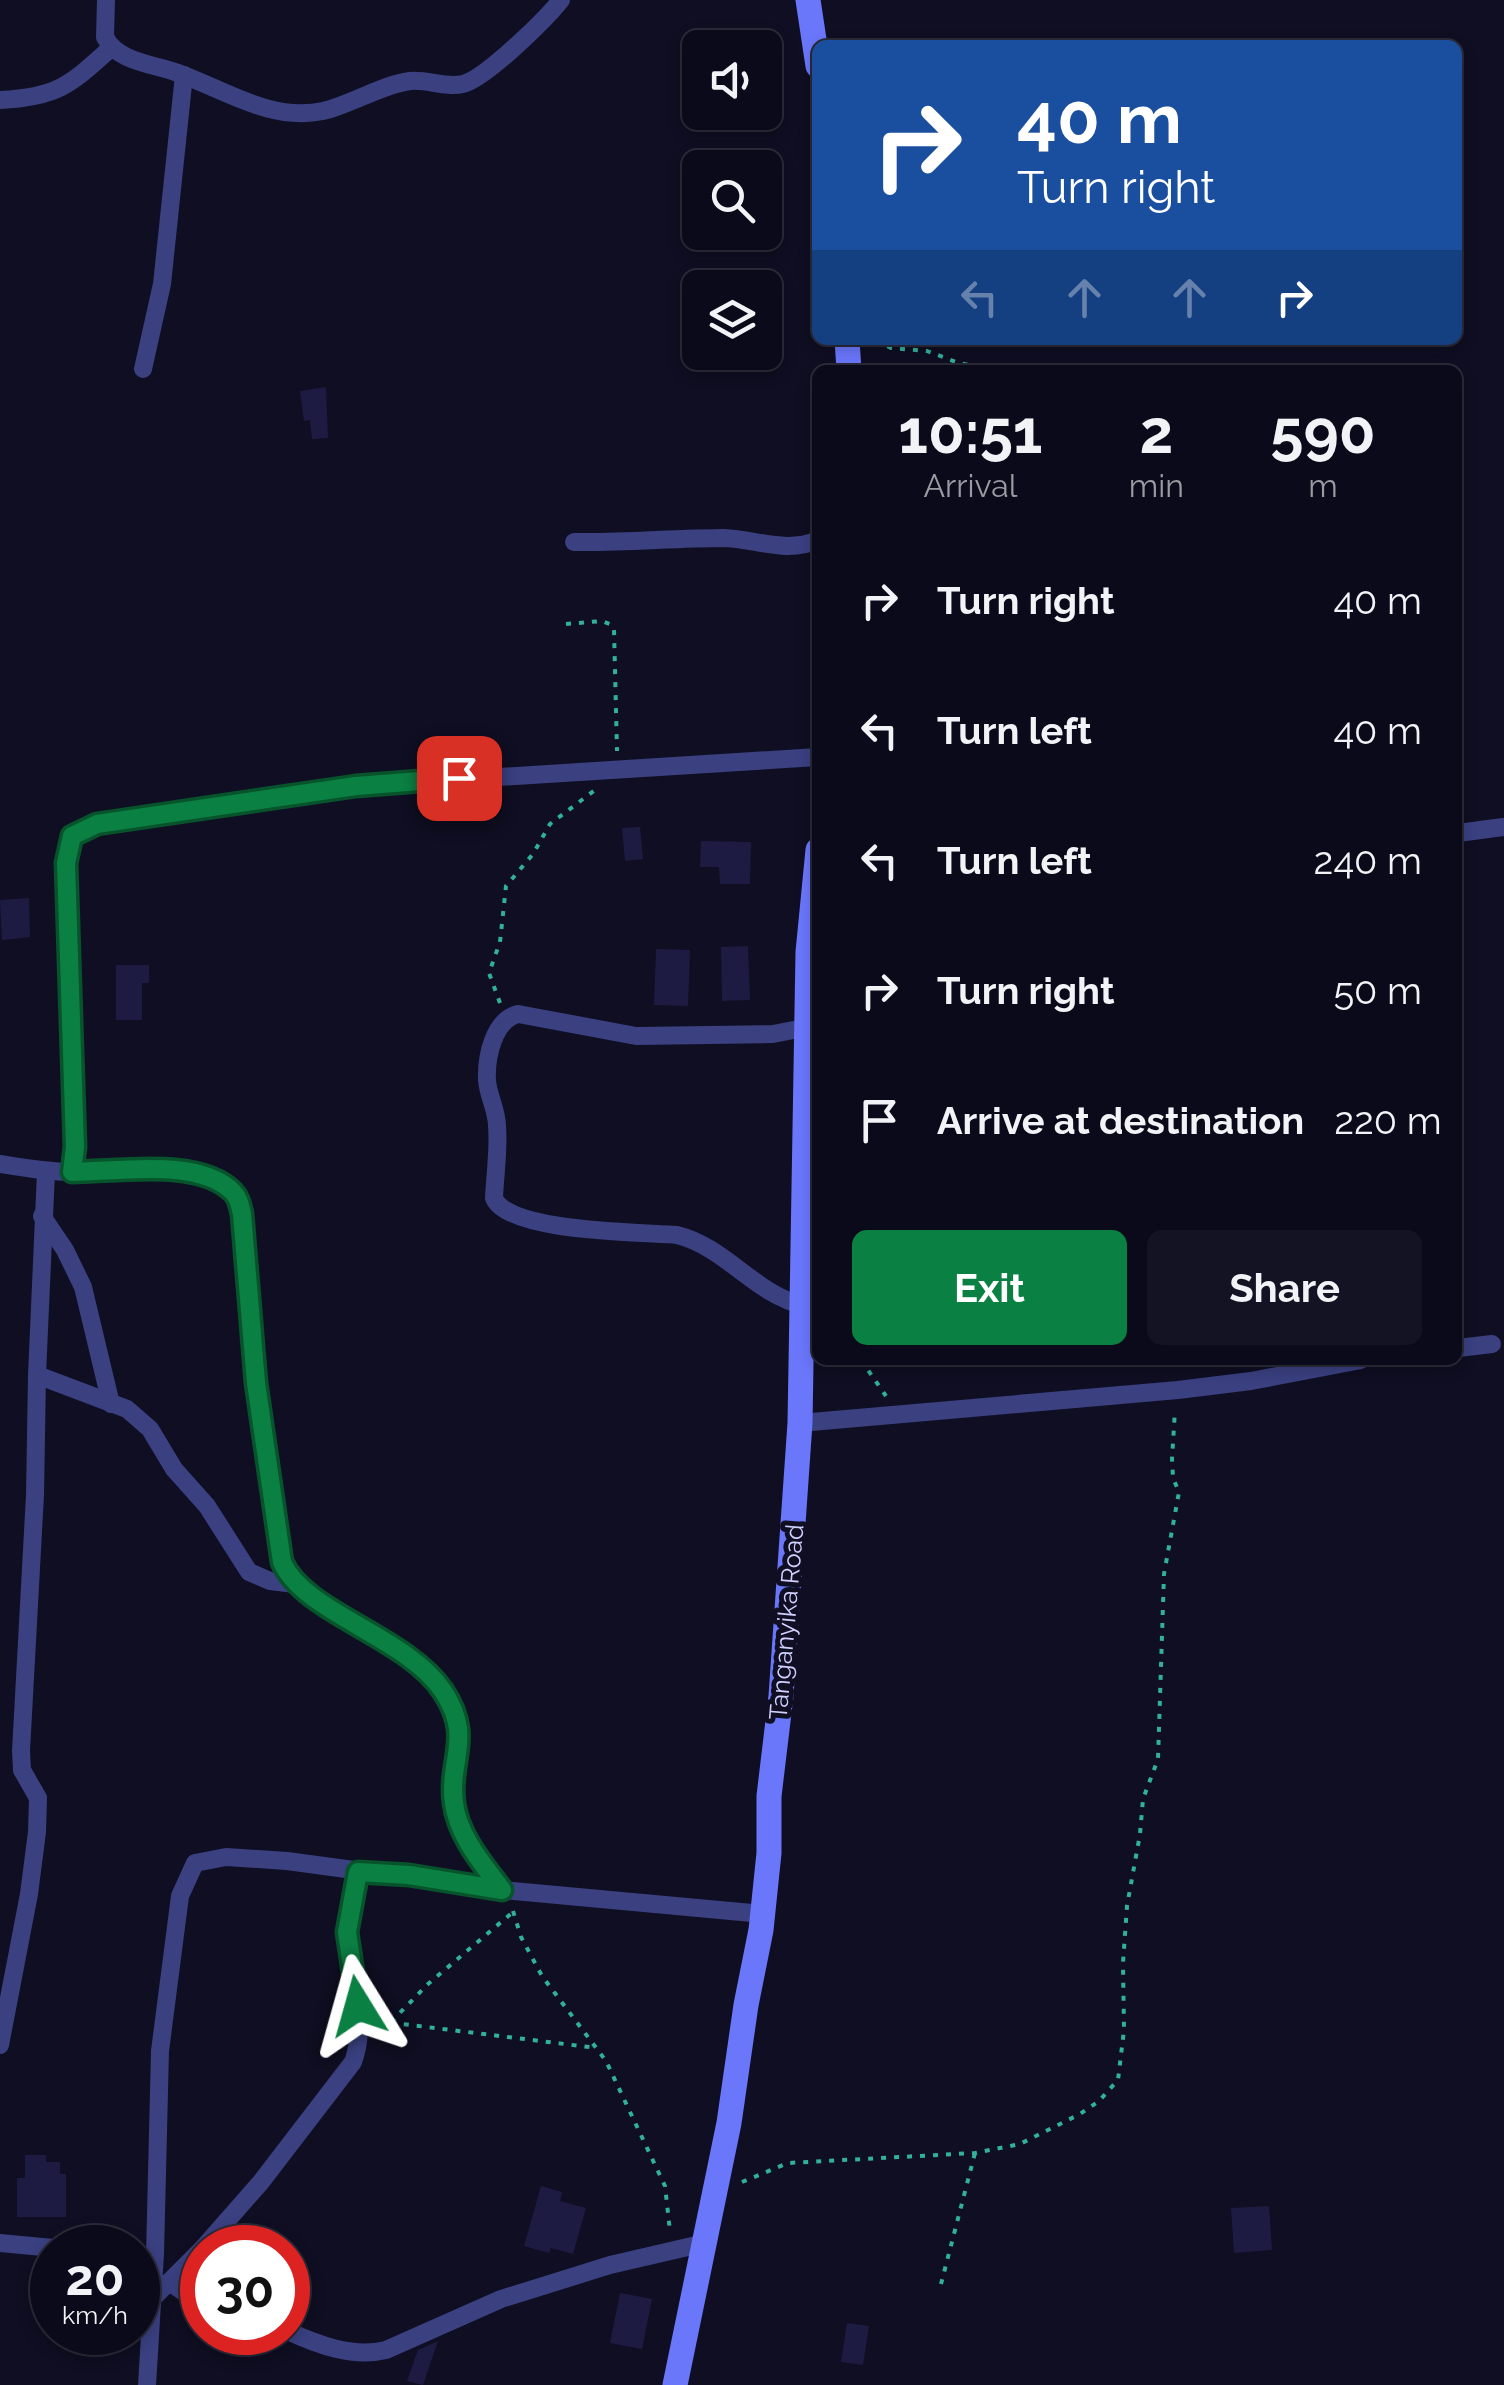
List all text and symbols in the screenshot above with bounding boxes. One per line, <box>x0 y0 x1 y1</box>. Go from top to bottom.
map controls <box>682 30 782 370</box>
button: sound <box>682 30 782 130</box>
text: 40 m <box>1017 77 1182 159</box>
icon: right <box>852 80 982 210</box>
button: search <box>682 150 782 250</box>
text: Turn right <box>1017 161 1215 214</box>
button: layers <box>682 270 782 370</box>
icon: left <box>952 270 1007 325</box>
icon: ahead <box>1057 270 1112 325</box>
icon: ahead <box>1162 270 1217 325</box>
icon: right <box>1267 270 1322 325</box>
text: 10:51 <box>898 397 1043 467</box>
text: 2 <box>1139 397 1173 467</box>
text: 590 <box>1270 397 1376 467</box>
text: Arrival <box>923 467 1017 504</box>
text: min <box>1129 467 1184 504</box>
text: m <box>1308 467 1338 504</box>
icon: right <box>852 573 907 628</box>
text: Turn right <box>937 578 1114 623</box>
text: 40 m <box>1333 578 1422 623</box>
icon: left <box>852 703 907 758</box>
text: Turn left <box>937 708 1092 753</box>
text: 40 m <box>1333 708 1422 753</box>
pin <box>417 736 502 821</box>
icon: arrive <box>432 751 487 806</box>
icon: left <box>852 833 907 888</box>
text: Turn left <box>937 838 1092 883</box>
text: 240 m <box>1314 838 1422 883</box>
icon: right <box>852 963 907 1018</box>
text: Turn right <box>937 968 1114 1013</box>
text: 50 m <box>1333 968 1422 1013</box>
icon: arrive <box>852 1093 907 1148</box>
text: Arrive at destination <box>937 1098 1304 1143</box>
text: 220 m <box>1334 1098 1442 1143</box>
button: Exit <box>852 1230 1127 1345</box>
button: Share <box>1147 1230 1422 1345</box>
street label: Tanganyika Road <box>762 1523 810 1721</box>
position arrow <box>306 1954 410 2058</box>
speed limit sign: 30 <box>180 2225 310 2355</box>
text: 20 <box>66 2248 124 2307</box>
text: km/h <box>62 2300 128 2330</box>

